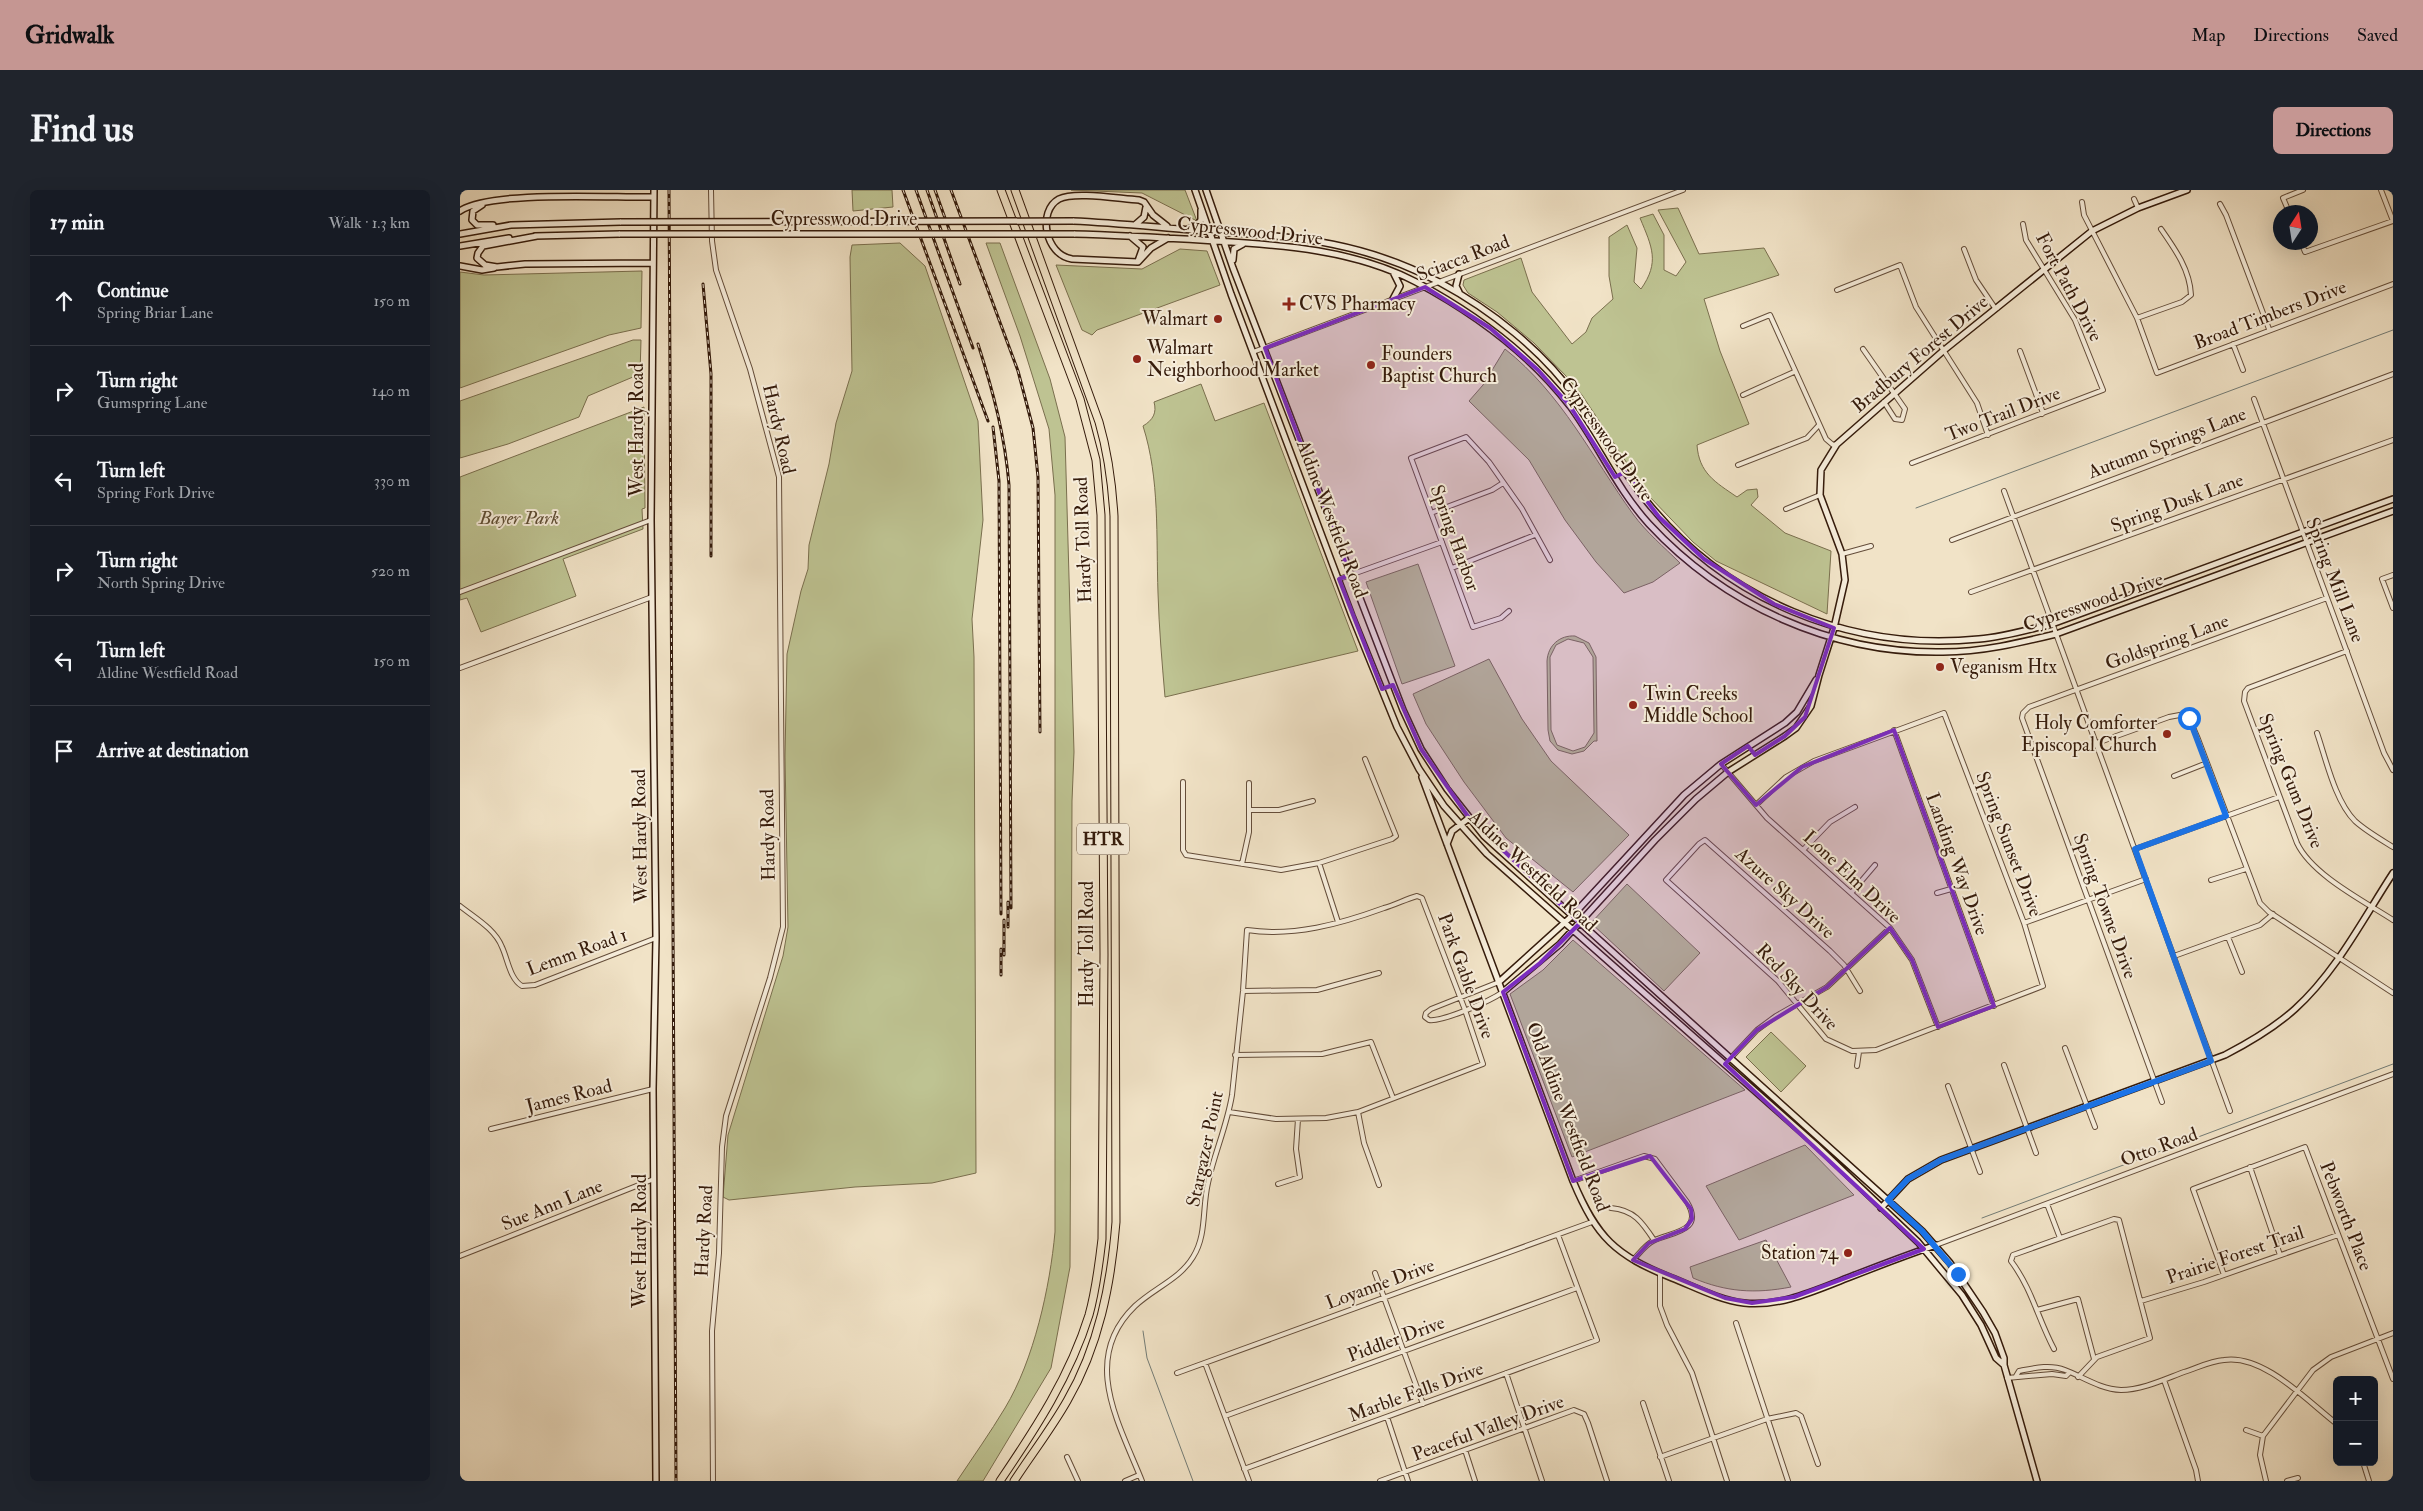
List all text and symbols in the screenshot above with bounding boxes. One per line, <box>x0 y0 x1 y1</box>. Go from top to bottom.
text: Gridwalk <box>25 20 114 51</box>
text: Map <box>2192 24 2225 47</box>
text: Directions <box>2253 24 2329 47</box>
text: Saved <box>2357 24 2398 47</box>
button: Directions <box>2273 107 2393 154</box>
text: Find us <box>30 108 134 152</box>
north arrow <box>2273 205 2318 250</box>
street label: Cypresswood Drive <box>771 207 917 232</box>
text: 17 min <box>50 209 104 236</box>
street label: Cypresswood Drive <box>1176 211 1324 252</box>
text: Walk · 1.3 km <box>329 213 410 233</box>
street label: Fort Path Drive <box>2030 228 2108 346</box>
street label: Sciacca Road <box>1413 229 1514 287</box>
street label: Broad Timbers Drive <box>2190 275 2350 355</box>
text: Continue <box>97 279 168 303</box>
icon: ahead <box>50 287 78 315</box>
street label: Bradbury Forest Drive <box>1847 290 1993 418</box>
text: 150 m <box>373 291 410 311</box>
place label: CVS Pharmacy <box>1299 292 1416 316</box>
marker: CVS Pharmacy <box>1283 298 1295 310</box>
text: Spring Briar Lane <box>97 303 213 323</box>
place label: Walmart <box>1141 307 1208 331</box>
marker: Walmart <box>1212 313 1224 325</box>
place label: Walmart Neighborhood Market <box>1146 336 1319 382</box>
place label: Founders Baptist Church <box>1381 342 1497 389</box>
marker: Walmart Neighborhood Market <box>1131 353 1143 365</box>
marker: Founders Baptist Church <box>1365 359 1377 371</box>
street label: West Hardy Road <box>625 362 649 498</box>
text: Turn right <box>97 369 177 393</box>
street label: Cypresswood Drive <box>1554 372 1659 506</box>
icon: right <box>50 377 78 405</box>
text: 140 m <box>372 381 410 401</box>
street label: Two Trail Drive <box>1942 381 2064 447</box>
street label: Hardy Road <box>757 382 801 477</box>
text: Gumspring Lane <box>97 393 207 413</box>
street label: Autumn Springs Lane <box>2084 402 2250 486</box>
street label: Aldine Westfield Road <box>1290 436 1373 602</box>
text: Turn left <box>97 459 165 483</box>
icon: left <box>50 467 78 495</box>
street label: Spring Dusk Lane <box>2107 468 2247 539</box>
text: 330 m <box>374 471 410 491</box>
street label: Hardy Toll Road <box>1069 476 1097 603</box>
street label: Spring Harbor <box>1424 482 1485 595</box>
text: Spring Fork Drive <box>97 483 215 503</box>
park label: Bayer Park <box>478 506 559 530</box>
street label: Spring Mill Lane <box>2299 514 2370 646</box>
text: Turn right <box>97 549 177 573</box>
icon: right <box>50 557 78 585</box>
text: 520 m <box>371 561 410 581</box>
street label: Cypresswood Drive <box>2020 567 2166 638</box>
text: North Spring Drive <box>97 573 225 593</box>
street label: Goldspring Lane <box>2102 609 2232 676</box>
text: Turn left <box>97 639 165 663</box>
icon: left <box>50 647 78 675</box>
text: 150 m <box>373 651 410 671</box>
place label: Veganism Htx <box>1950 655 2058 679</box>
marker: Veganism Htx <box>1934 661 1946 673</box>
text: Aldine Westfield Road <box>97 663 238 683</box>
place label: Twin Creeks Middle School <box>1643 682 1753 728</box>
marker: Twin Creeks Middle School <box>1627 699 1639 711</box>
route start <box>2178 707 2201 730</box>
street label: Spring Gum Drive <box>2252 710 2329 852</box>
place label: Holy Comforter Episcopal Church <box>2021 711 2157 758</box>
marker: Holy Comforter Episcopal Church <box>2161 728 2173 740</box>
icon: arrive <box>50 737 78 765</box>
text: Arrive at destination <box>97 739 249 763</box>
street label: West Hardy Road <box>627 768 653 904</box>
street label: Spring Sunset Drive <box>1969 768 2048 920</box>
street label: Hardy Road <box>755 788 781 881</box>
street label: Landing Way Drive <box>1920 789 1994 939</box>
street label: Aldine Westfield Road <box>1463 804 1603 937</box>
road number: HTR <box>1077 824 1129 854</box>
street label: Lone Elm Drive <box>1798 825 1906 929</box>
street label: Spring Towne Drive <box>2067 830 2142 982</box>
street label: Azure Sky Drive <box>1730 841 1840 944</box>
street label: Hardy Toll Road <box>1075 880 1099 1007</box>
street label: Park Gable Drive <box>1432 910 1500 1042</box>
street label: Lemm Road 1 <box>523 923 631 981</box>
street label: Red Sky Drive <box>1751 938 1843 1036</box>
street label: Old Aldine Westfield Road <box>1521 1019 1615 1216</box>
street label: James Road <box>522 1074 615 1119</box>
street label: Stargazer Point <box>1181 1089 1229 1209</box>
street label: Otto Road <box>2117 1122 2202 1172</box>
street label: Pebworth Place <box>2314 1158 2378 1274</box>
street label: West Hardy Road <box>628 1173 652 1309</box>
street label: Sue Ann Lane <box>498 1174 606 1236</box>
street label: Hardy Road <box>690 1184 718 1277</box>
street label: Prairie Forest Trail <box>2163 1220 2307 1290</box>
place label: Station 74 <box>1761 1241 1839 1265</box>
marker: Station 74 <box>1842 1247 1854 1259</box>
street label: Loyanne Drive <box>1322 1253 1438 1315</box>
route end <box>1947 1263 1970 1286</box>
street label: Piddler Drive <box>1344 1310 1448 1368</box>
street label: Marble Falls Drive <box>1345 1356 1487 1428</box>
map controls <box>2333 1376 2378 1466</box>
button: + <box>2333 1376 2378 1421</box>
street label: Peaceful Valley Drive <box>1409 1389 1567 1467</box>
button: − <box>2333 1421 2378 1466</box>

